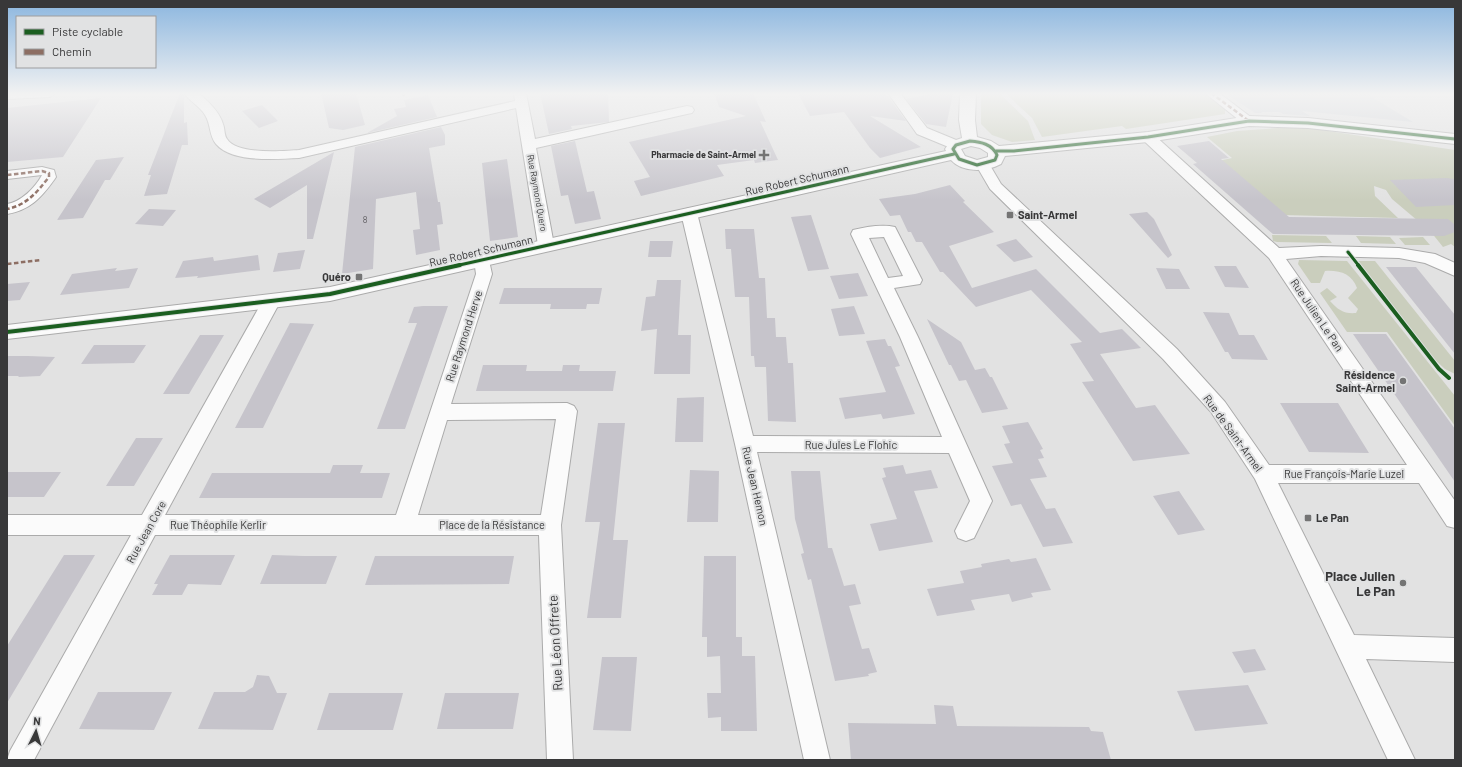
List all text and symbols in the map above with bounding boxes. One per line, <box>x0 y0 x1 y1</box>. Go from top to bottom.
legend <box>16 16 156 68</box>
text: Piste cyclable <box>52 24 123 38</box>
text: Chemin <box>52 44 92 58</box>
place label: Pharmacie de Saint-Armel <box>651 149 756 160</box>
marker: Pharmacie de Saint-Armel <box>759 150 769 160</box>
street label: Rue Raymond Quero <box>525 154 550 232</box>
street label: Rue Robert Schumann <box>744 161 850 198</box>
place label: Saint-Armel <box>1018 208 1077 221</box>
marker: Saint-Armel <box>1005 210 1015 220</box>
house number: 8 <box>363 214 368 225</box>
street label: Rue Robert Schumann <box>428 232 534 269</box>
place label: Quéro <box>322 270 351 283</box>
marker: Quéro <box>354 272 364 282</box>
street label: Rue Julien Le Pan <box>1288 276 1346 353</box>
street label: Rue Raymond Herve <box>443 288 484 383</box>
place label: Résidence Saint-Armel <box>1336 368 1395 394</box>
marker: Résidence Saint-Armel <box>1398 376 1408 386</box>
street label: Rue de Saint-Armel <box>1201 392 1266 474</box>
street label: Rue Jules Le Flohic <box>805 438 897 451</box>
street label: Rue Jean Hemon <box>740 445 771 527</box>
street label: Rue François-Marie Luzel <box>1284 467 1404 480</box>
street label: Rue Jean Core <box>123 498 168 565</box>
place label: Le Pan <box>1316 511 1349 524</box>
marker: Le Pan <box>1303 513 1313 523</box>
street label: Rue Théophile Kerlir <box>170 518 266 531</box>
street label: Place de la Résistance <box>439 518 545 531</box>
place label: Place Julien Le Pan <box>1325 568 1395 599</box>
marker: Place Julien Le Pan <box>1398 578 1408 588</box>
street label: Rue Léon Offrete <box>545 595 565 691</box>
north arrow <box>16 711 56 751</box>
text: N <box>33 714 41 727</box>

